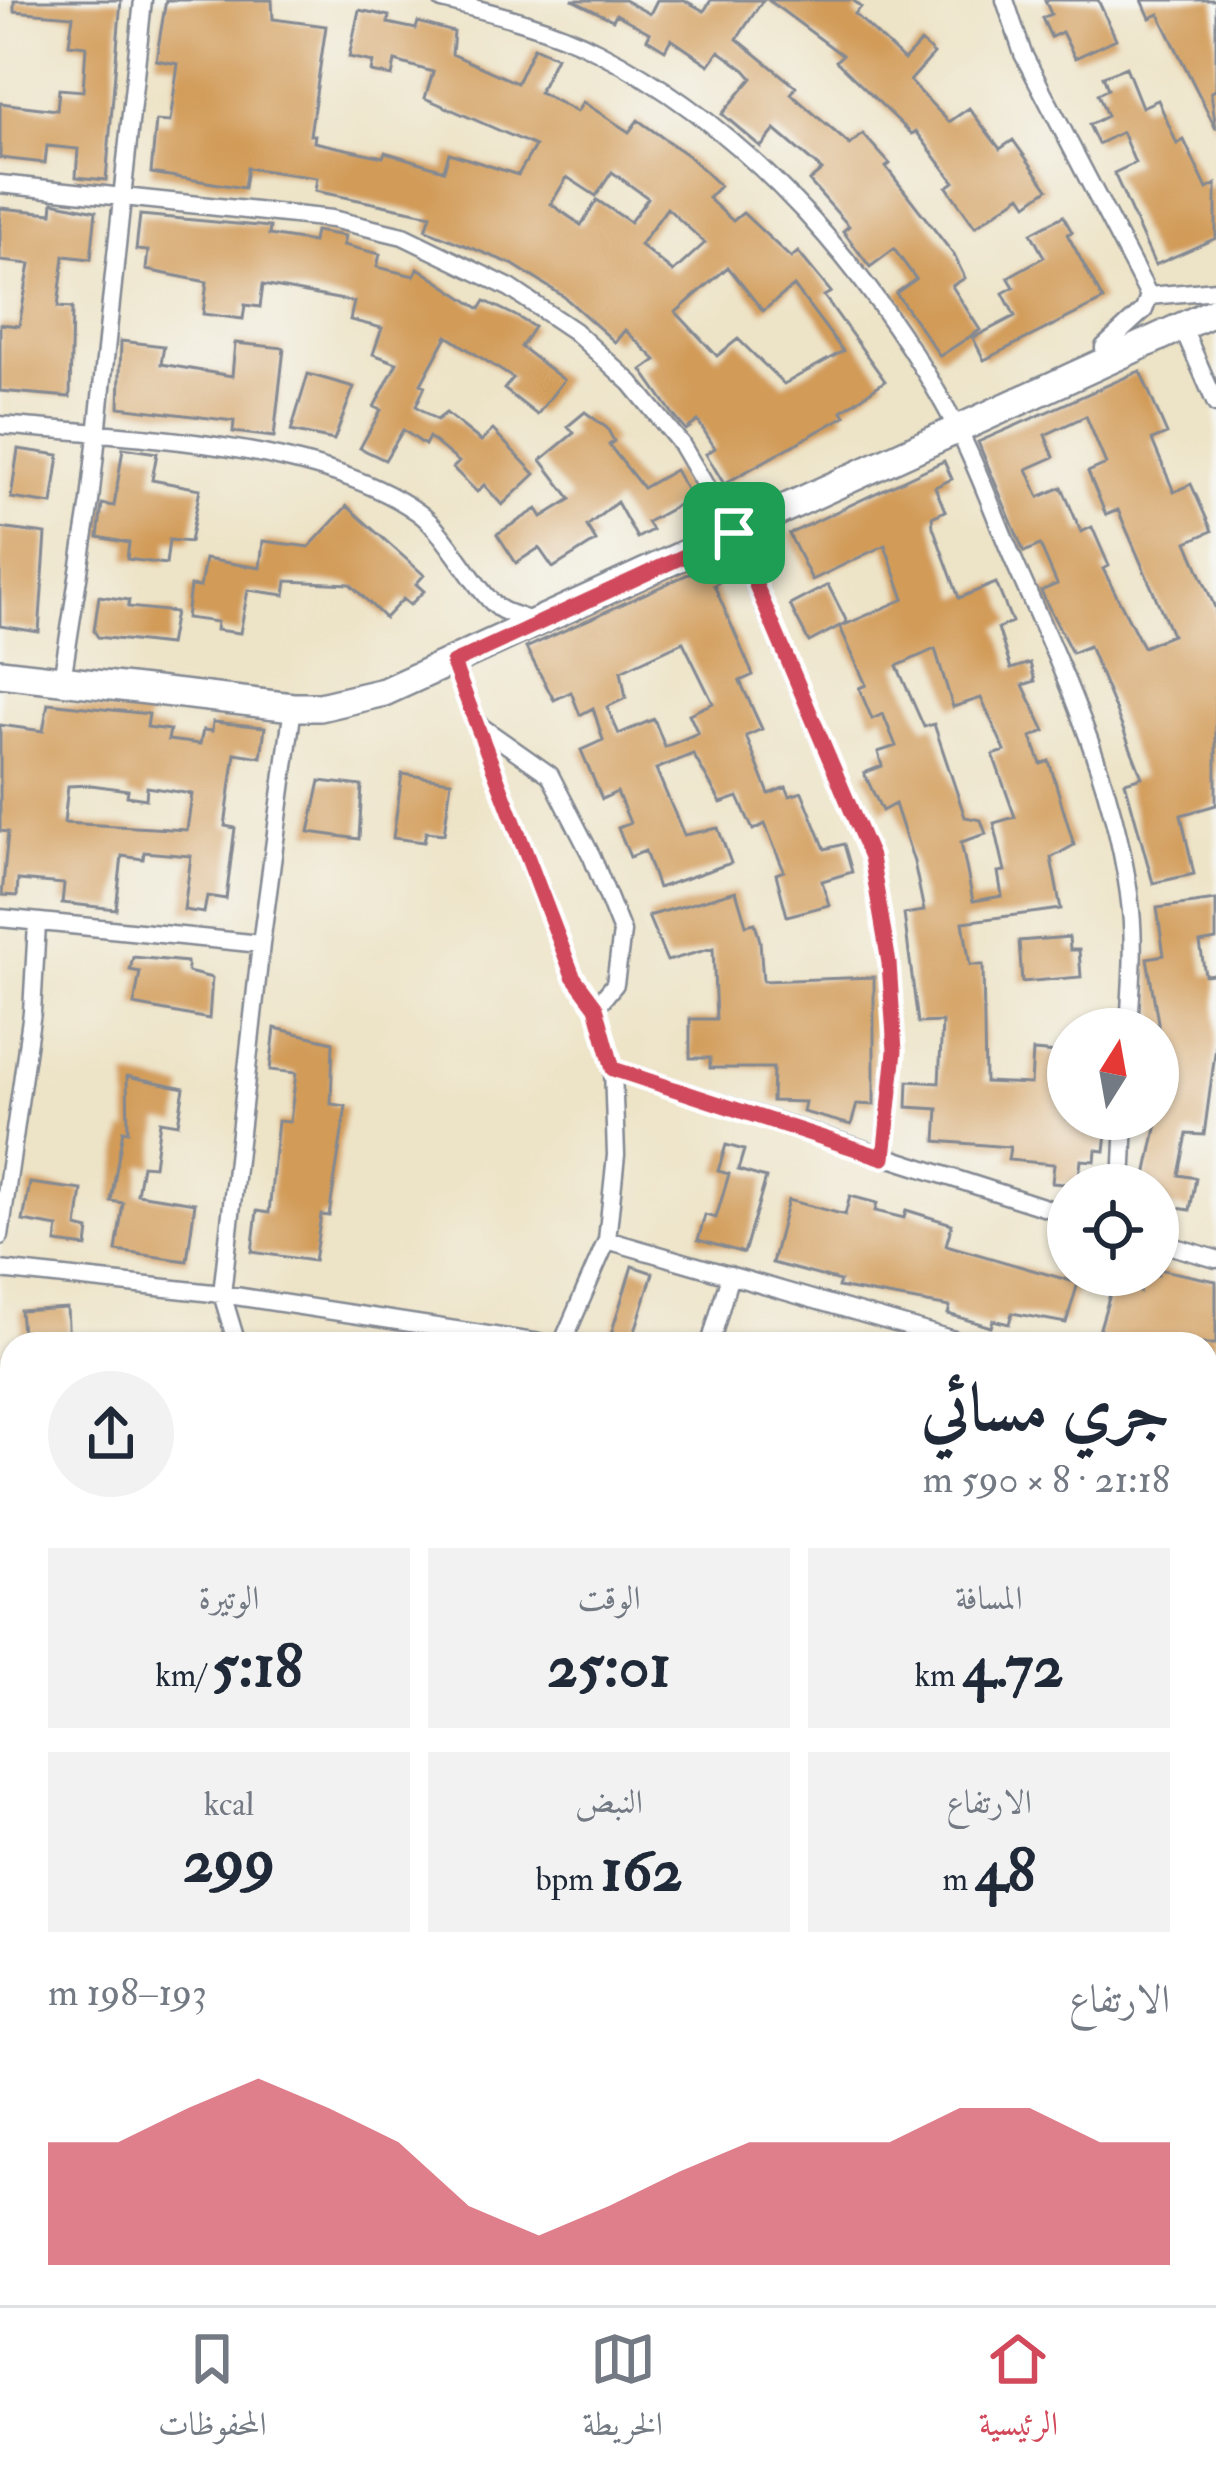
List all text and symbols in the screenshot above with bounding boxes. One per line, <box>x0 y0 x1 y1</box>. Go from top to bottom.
pin <box>683 482 785 584</box>
icon: arrive <box>701 500 767 566</box>
north arrow <box>1047 1008 1179 1140</box>
map controls <box>1047 1008 1179 1296</box>
button: locate <box>1047 1164 1179 1296</box>
text: جري مسائي <box>921 1368 1170 1451</box>
button: share <box>48 1371 174 1497</box>
text: 21:18 · 8 × 590 m <box>923 1455 1170 1504</box>
text: الوتيرة <box>199 1578 259 1619</box>
text: الوقت <box>577 1578 641 1619</box>
text: المسافة <box>955 1578 1023 1619</box>
text: 5:18 <box>212 1630 303 1705</box>
text: 25:01 <box>547 1630 671 1705</box>
text: 4.72 <box>963 1630 1064 1705</box>
text: /km <box>155 1655 212 1696</box>
text: km <box>914 1655 963 1696</box>
text: النبض <box>575 1782 643 1823</box>
text: الارتفاع <box>946 1782 1032 1823</box>
text: kcal <box>204 1784 254 1825</box>
text: 299 <box>183 1825 275 1900</box>
text: 162 <box>601 1834 683 1909</box>
text: 48 <box>975 1834 1036 1909</box>
text: bpm <box>535 1859 601 1900</box>
text: m <box>942 1859 975 1900</box>
text: 193–198 m <box>48 1968 207 2017</box>
text: الارتفاع <box>1069 1975 1170 2024</box>
tab: المحفوظات <box>158 2326 267 2456</box>
tab: الخريطة <box>583 2326 663 2456</box>
tab: الرئيسية <box>979 2326 1058 2456</box>

